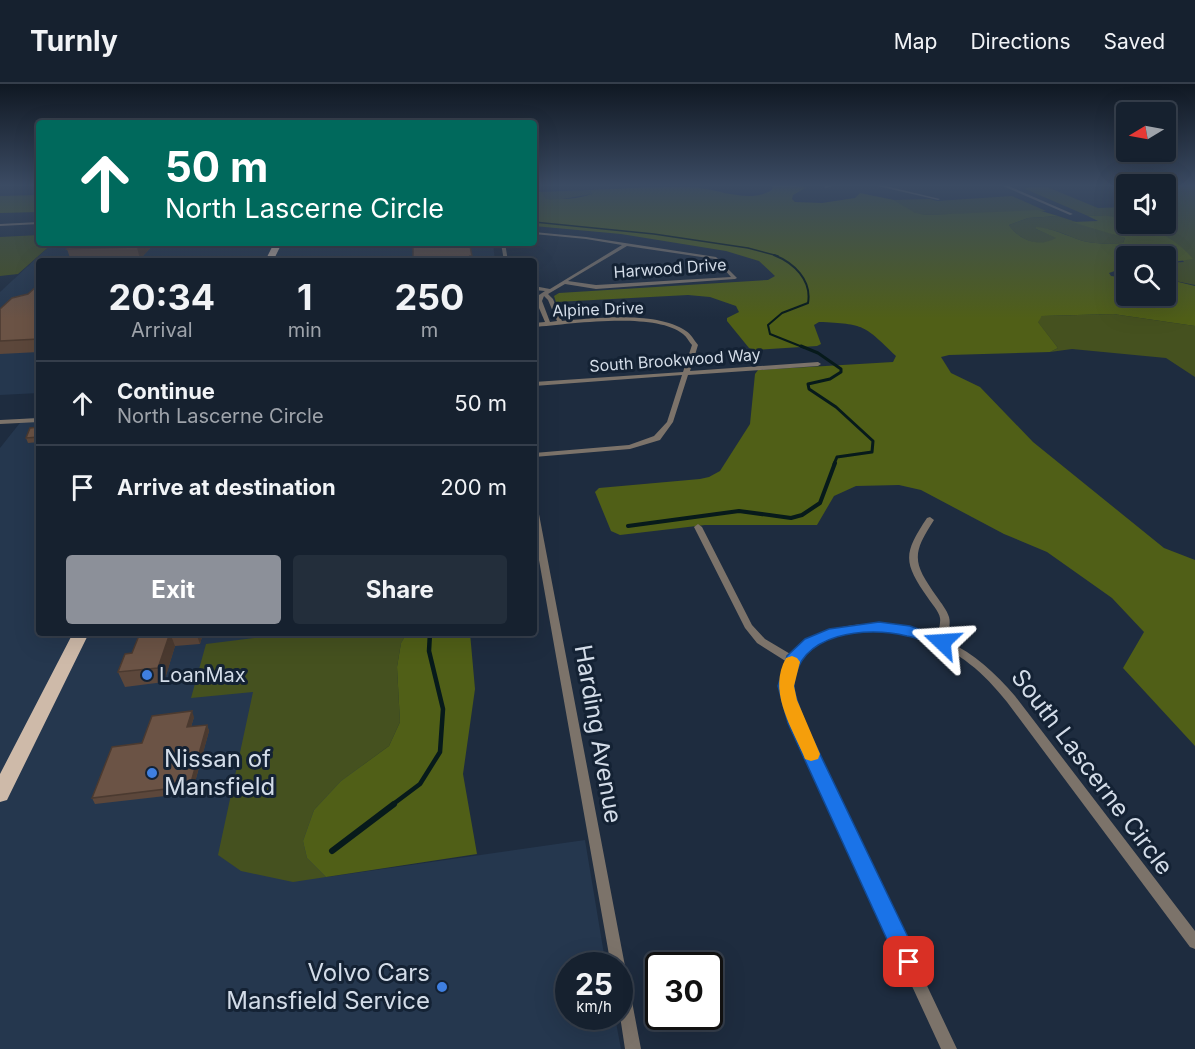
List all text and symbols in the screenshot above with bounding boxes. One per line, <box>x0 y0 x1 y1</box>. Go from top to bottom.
text: Turnly <box>30 24 118 58</box>
text: Map <box>894 29 937 54</box>
text: Directions <box>970 29 1071 54</box>
text: Saved <box>1104 29 1165 54</box>
north arrow <box>1116 102 1176 162</box>
map controls <box>1116 102 1176 306</box>
text: 50 m <box>165 141 268 192</box>
icon: ahead <box>66 144 144 222</box>
button: sound <box>1116 174 1176 234</box>
text: North Lascerne Circle <box>165 192 444 225</box>
button: search <box>1116 246 1176 306</box>
street label: Harwood Drive <box>613 254 727 282</box>
text: 20:34 <box>109 275 215 319</box>
text: 1 <box>297 275 313 319</box>
text: 250 <box>394 275 464 319</box>
street label: Alpine Drive <box>552 297 644 321</box>
text: Arrival <box>131 318 193 342</box>
text: min <box>288 318 322 342</box>
text: m <box>421 318 438 342</box>
street label: South Brookwood Way <box>589 344 761 376</box>
text: Continue <box>117 378 215 404</box>
icon: ahead <box>66 387 99 420</box>
text: 50 m <box>454 390 507 416</box>
text: North Lascerne Circle <box>117 404 324 428</box>
icon: arrive <box>66 471 99 504</box>
text: Arrive at destination <box>117 474 336 500</box>
text: 200 m <box>440 474 507 500</box>
button: Exit <box>66 555 281 624</box>
button: Share <box>293 555 507 624</box>
position arrow <box>910 610 974 674</box>
street label: Harding Avenue <box>569 643 628 825</box>
place label: LoanMax <box>159 663 246 687</box>
street label: South Lascerne Circle <box>1006 663 1179 880</box>
marker: LoanMax <box>140 668 154 682</box>
place label: Nissan of Mansfield <box>164 744 275 801</box>
marker: Nissan of Mansfield <box>145 766 159 780</box>
pin <box>883 936 934 987</box>
icon: arrive <box>892 945 925 978</box>
speed limit sign: 30 <box>645 952 723 1030</box>
place label: Volvo Cars Mansfield Service <box>226 958 430 1015</box>
text: 25 <box>575 966 613 1002</box>
marker: Volvo Cars Mansfield Service <box>435 980 449 994</box>
text: km/h <box>576 997 612 1016</box>

